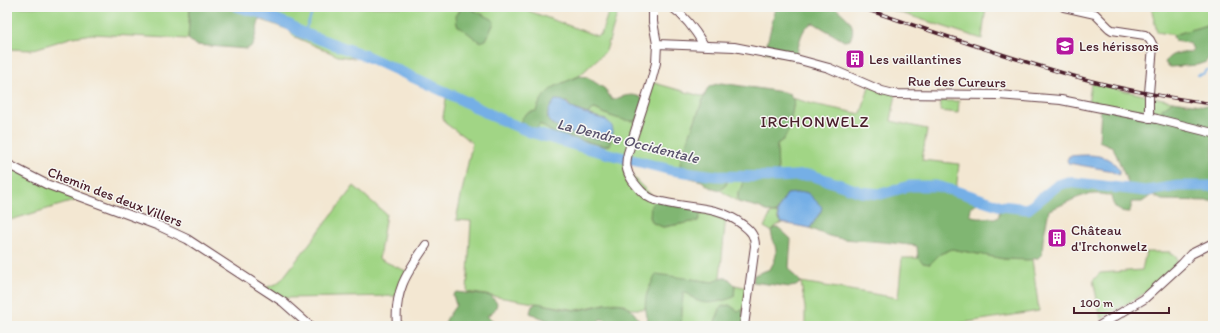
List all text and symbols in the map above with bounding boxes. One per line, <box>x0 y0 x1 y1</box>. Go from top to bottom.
school or university icon: Les hérissons <box>1054 35 1076 57</box>
place label: Les hérissons <box>1079 38 1159 55</box>
building icon: Les vaillantines <box>844 48 866 70</box>
place label: Les vaillantines <box>869 51 961 68</box>
street label: Rue des Cureurs <box>908 73 1006 91</box>
district label: IRCHONWELZ <box>760 112 870 131</box>
water label: La Dendre Occidentale <box>555 115 702 168</box>
street label: Chemin des deux Villers <box>45 163 185 231</box>
place label: Château d'Irchonwelz <box>1071 222 1148 255</box>
building icon: Château d'Irchonwelz <box>1046 227 1068 249</box>
scale bar <box>1074 289 1169 315</box>
text: 100 m <box>1080 296 1113 310</box>

